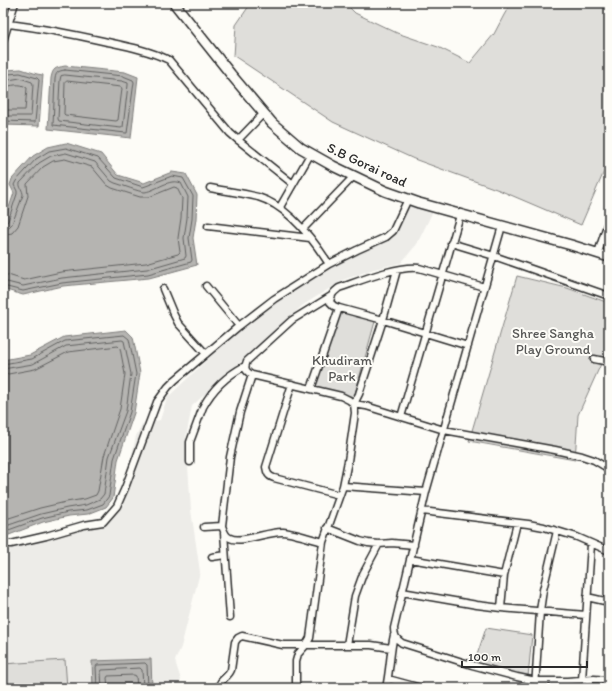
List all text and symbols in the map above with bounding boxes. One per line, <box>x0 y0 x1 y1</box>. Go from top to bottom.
street label: S.B Gorai road <box>324 139 410 191</box>
park label: Shree Sangha Play Ground <box>512 325 595 358</box>
park label: Khudiram Park <box>312 352 372 385</box>
scale bar <box>462 643 587 669</box>
text: 100 m <box>468 650 501 664</box>

